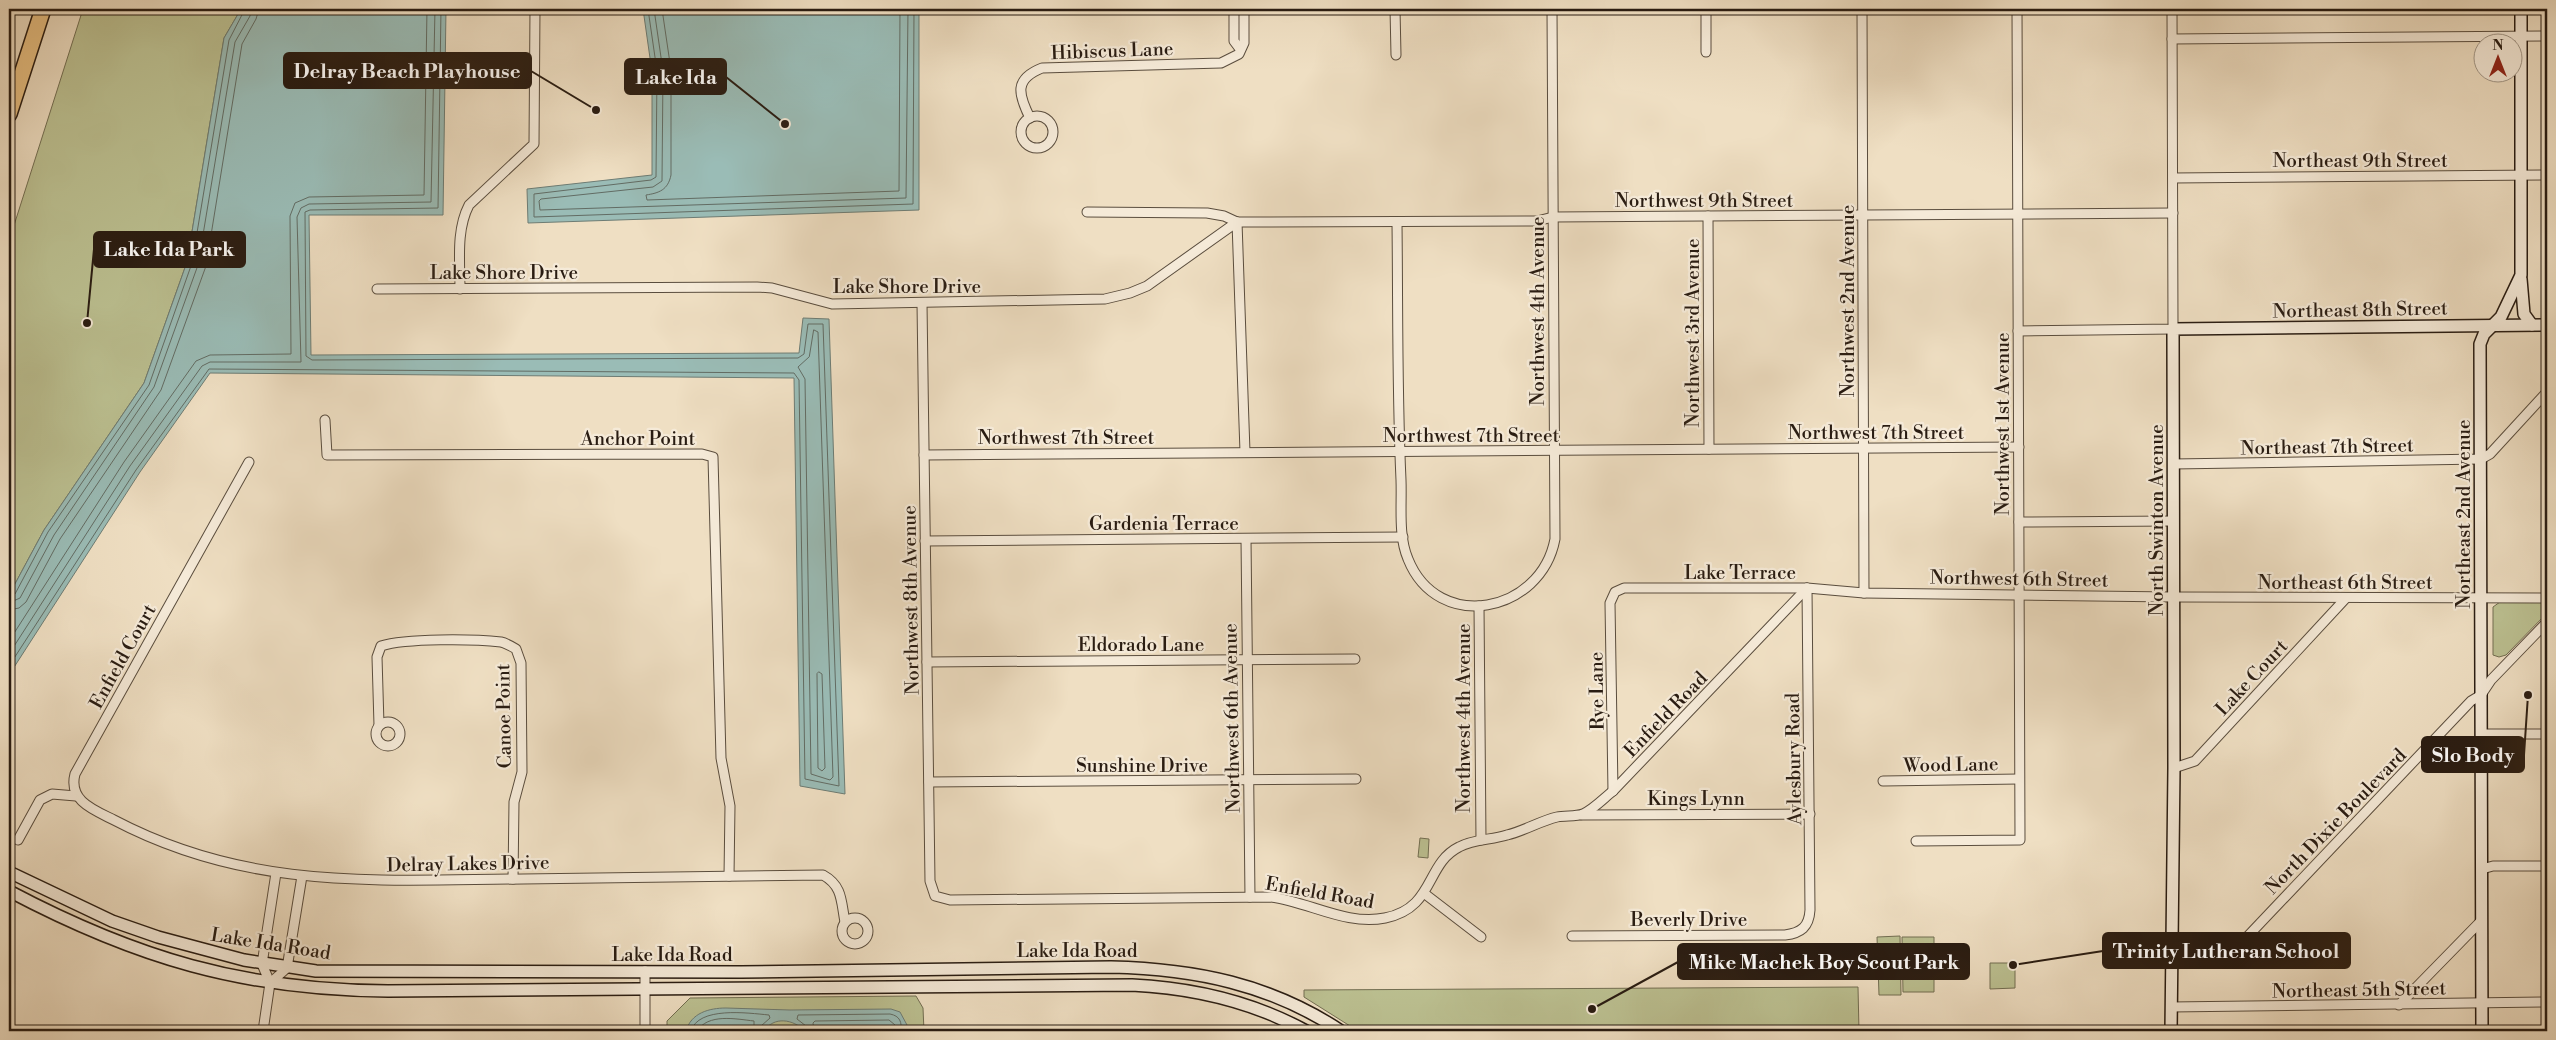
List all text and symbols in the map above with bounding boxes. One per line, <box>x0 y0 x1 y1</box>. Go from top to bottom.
north arrow <box>2474 32 2524 82</box>
street label: Hibiscus Lane <box>1050 37 1174 65</box>
text: N <box>2492 37 2504 55</box>
callout: Delray Beach Playhouse <box>284 53 531 88</box>
callout: Lake Ida <box>625 59 726 94</box>
text: Delray Beach Playhouse <box>294 60 521 85</box>
text: Lake Ida <box>635 66 717 91</box>
street label: Northeast 9th Street <box>2272 149 2448 173</box>
street label: Northwest 9th Street <box>1615 189 1794 213</box>
street label: Northwest 2nd Avenue <box>1836 205 1860 397</box>
street label: Northwest 4th Avenue <box>1526 216 1550 406</box>
callout: Lake Ida Park <box>94 232 245 267</box>
text: Lake Ida Park <box>104 238 235 263</box>
street label: Northwest 3rd Avenue <box>1681 238 1705 428</box>
street label: Lake Shore Drive <box>430 261 578 285</box>
street label: Lake Shore Drive <box>833 275 981 299</box>
street label: Northeast 8th Street <box>2272 296 2448 324</box>
street label: Northwest 1st Avenue <box>1991 332 2015 516</box>
street label: Northeast 2nd Avenue <box>2452 419 2476 609</box>
street label: Northwest 7th Street <box>1788 421 1965 445</box>
street label: Northwest 7th Street <box>1383 424 1560 448</box>
street label: North Swinton Avenue <box>2145 424 2169 616</box>
street label: Northwest 7th Street <box>978 426 1155 450</box>
street label: Anchor Point <box>580 427 696 451</box>
street label: Northeast 7th Street <box>2240 433 2414 461</box>
street label: Northwest 8th Avenue <box>897 505 925 695</box>
street label: Gardenia Terrace <box>1089 512 1239 536</box>
street label: Lake Terrace <box>1684 561 1796 585</box>
street label: Northwest 6th Street <box>1930 565 2109 593</box>
street label: Northeast 6th Street <box>2257 571 2433 595</box>
street label: Enfield Court <box>84 600 162 713</box>
street label: Northwest 6th Avenue <box>1218 623 1246 813</box>
street label: Northwest 4th Avenue <box>1452 623 1476 813</box>
street label: Eldorado Lane <box>1078 633 1204 657</box>
street label: Lake Court <box>2210 634 2293 721</box>
street label: Rye Lane <box>1584 652 1610 730</box>
street label: Canoe Point <box>491 663 517 769</box>
street label: Enfield Road <box>1619 667 1713 763</box>
street label: Aylesbury Road <box>1781 692 1807 826</box>
callout: Slo Body <box>2422 737 2524 772</box>
street label: North Dixie Boulevard <box>2260 744 2412 900</box>
text: Slo Body <box>2432 744 2515 769</box>
street label: Wood Lane <box>1902 752 1999 778</box>
street label: Sunshine Drive <box>1076 754 1208 778</box>
street label: Kings Lynn <box>1647 787 1745 811</box>
street label: Delray Lakes Drive <box>386 851 550 877</box>
street label: Enfield Road <box>1264 872 1376 914</box>
street label: Beverly Drive <box>1630 908 1747 932</box>
street label: Lake Ida Road <box>209 923 333 965</box>
callout: Trinity Lutheran School <box>2103 933 2350 968</box>
street label: Lake Ida Road <box>1016 939 1138 963</box>
text: Trinity Lutheran School <box>2113 940 2340 965</box>
street label: Lake Ida Road <box>611 943 733 967</box>
callout: Mike Machek Boy Scout Park <box>1678 944 1969 979</box>
text: Mike Machek Boy Scout Park <box>1689 951 1960 976</box>
street label: Northeast 5th Street <box>2272 976 2447 1004</box>

